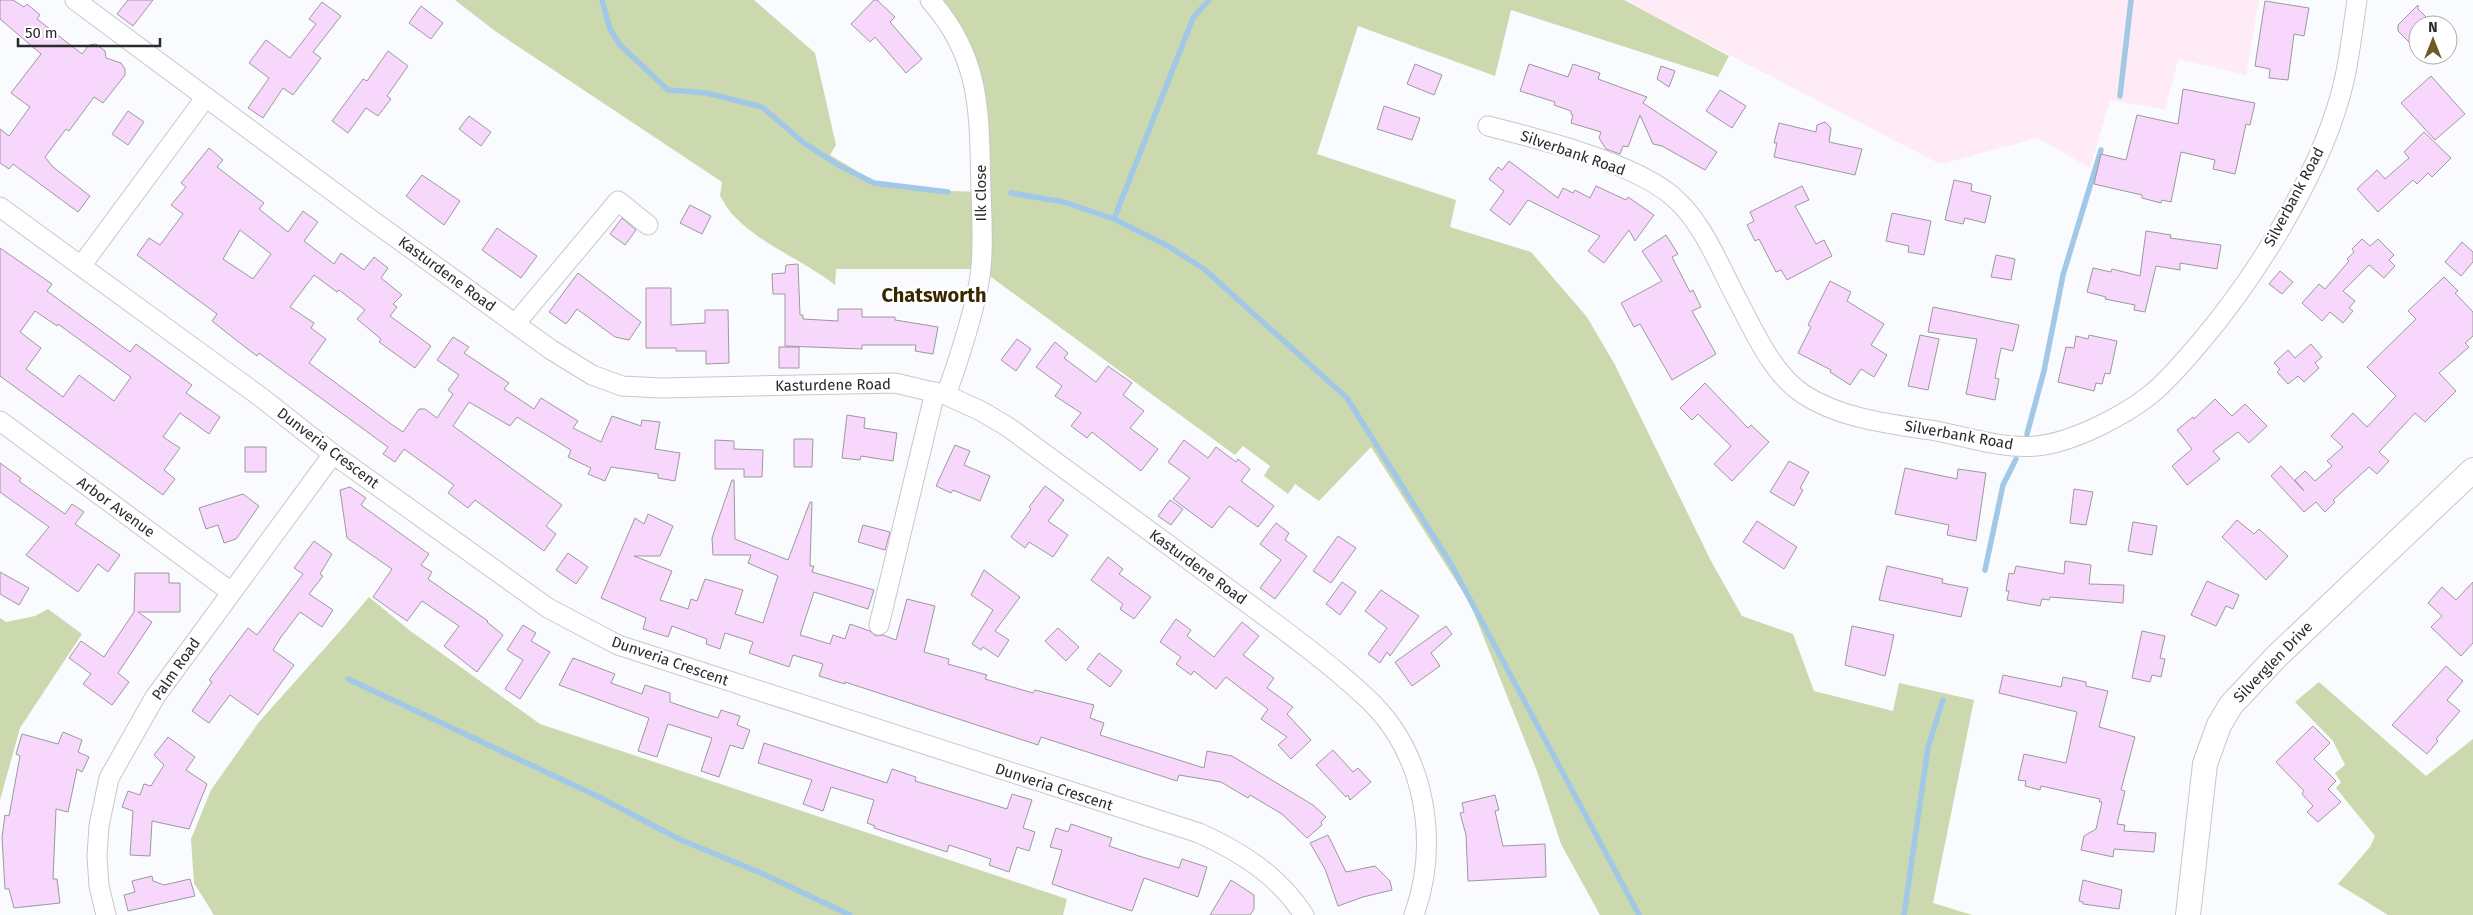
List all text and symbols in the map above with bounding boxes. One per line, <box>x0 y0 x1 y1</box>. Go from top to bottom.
scale bar <box>18 15 160 47</box>
north arrow <box>2408 15 2458 65</box>
text: N <box>2428 19 2438 36</box>
text: 50 m <box>25 24 58 42</box>
street label: Silverbank Road <box>1518 127 1628 179</box>
street label: Silverbank Road <box>2260 144 2328 250</box>
street label: Ilk Close <box>972 165 990 222</box>
street label: Kasturdene Road <box>395 233 499 315</box>
district label: Chatsworth <box>882 283 986 307</box>
street label: Kasturdene Road <box>775 375 891 395</box>
street label: Dunveria Crescent <box>274 404 383 492</box>
street label: Silverbank Road <box>1903 417 2015 453</box>
street label: Arbor Avenue <box>74 473 158 541</box>
street label: Kasturdene Road <box>1146 526 1250 608</box>
street label: Silverglen Drive <box>2230 618 2316 706</box>
street label: Dunveria Crescent <box>609 633 731 690</box>
street label: Palm Road <box>148 634 204 704</box>
street label: Dunveria Crescent <box>993 759 1116 815</box>

